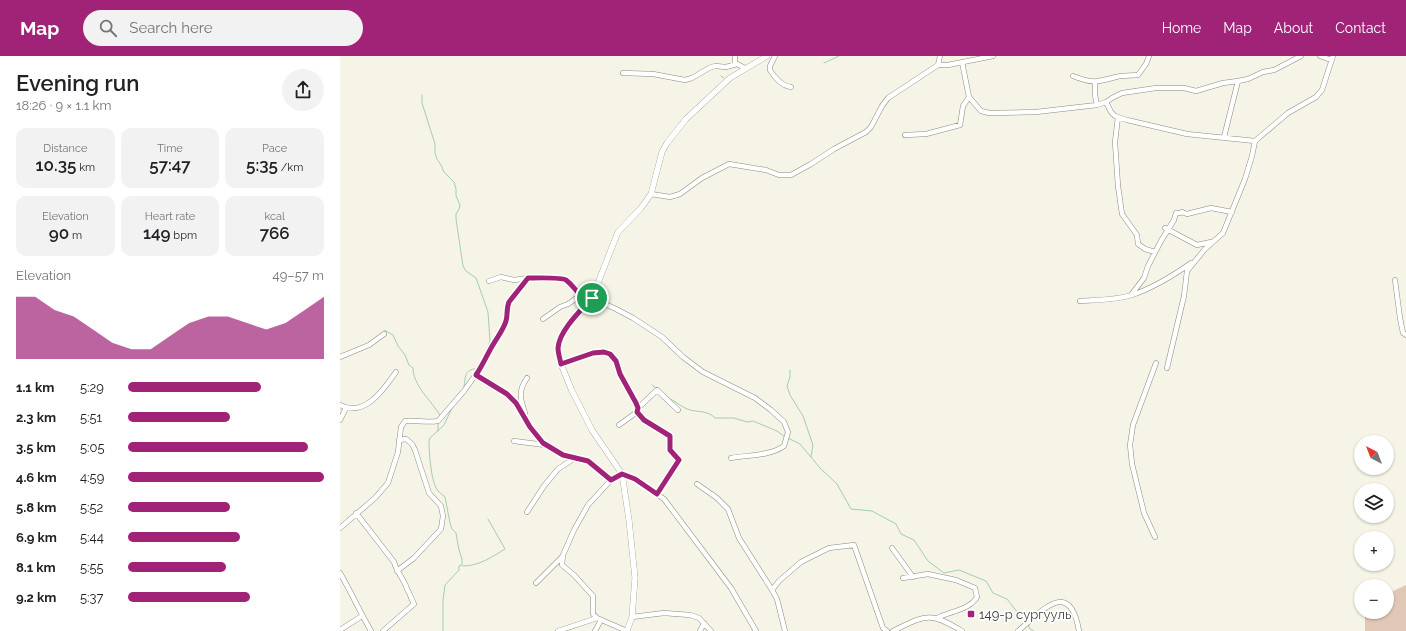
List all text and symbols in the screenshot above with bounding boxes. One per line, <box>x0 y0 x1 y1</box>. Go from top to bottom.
search box <box>83 10 363 46</box>
text: Map <box>20 17 59 39</box>
icon: search <box>97 17 119 39</box>
text: Search here <box>129 19 213 37</box>
text: Home <box>1162 20 1201 36</box>
text: Map <box>1223 20 1252 36</box>
text: About <box>1274 20 1313 36</box>
text: Contact <box>1335 20 1386 36</box>
button: share <box>282 69 324 111</box>
text: Evening run <box>16 70 139 96</box>
text: 18:26 · 9 × 1.1 km <box>16 98 111 113</box>
text: Distance <box>43 142 87 155</box>
text: Time <box>157 142 183 155</box>
text: Pace <box>262 142 287 155</box>
text: 10.35 <box>36 155 76 175</box>
text: 57:47 <box>149 155 191 175</box>
text: 5:35 <box>246 155 278 175</box>
text: km <box>76 161 95 174</box>
text: /km <box>278 161 303 174</box>
text: Elevation <box>42 210 89 223</box>
text: Heart rate <box>145 210 195 223</box>
text: kcal <box>264 210 285 223</box>
text: 90 <box>49 223 69 243</box>
text: 149 <box>143 223 171 243</box>
text: 766 <box>260 223 290 243</box>
text: m <box>69 229 82 242</box>
text: bpm <box>171 229 197 242</box>
text: Elevation <box>16 268 71 283</box>
text: 49–57 m <box>273 268 324 283</box>
pin <box>575 281 609 315</box>
icon: arrive <box>581 287 603 309</box>
text: 1.1 km <box>16 380 54 395</box>
text: 5:29 <box>80 380 104 395</box>
text: 2.3 km <box>16 410 56 425</box>
text: 5:51 <box>80 410 102 425</box>
north arrow <box>1354 435 1394 475</box>
map controls <box>1354 435 1394 619</box>
text: 3.5 km <box>16 440 56 455</box>
text: 5:05 <box>80 440 105 455</box>
text: 4.6 km <box>16 470 57 485</box>
text: 4:59 <box>80 470 104 485</box>
button: layers <box>1354 483 1394 523</box>
text: 5.8 km <box>16 500 56 515</box>
text: 5:52 <box>80 500 103 515</box>
text: 6.9 km <box>16 530 57 545</box>
text: 5:44 <box>80 530 104 545</box>
button: + <box>1354 531 1394 571</box>
text: 8.1 km <box>16 560 56 575</box>
text: 5:55 <box>80 560 104 575</box>
button: − <box>1354 579 1394 619</box>
text: 9.2 km <box>16 590 56 605</box>
text: 5:37 <box>80 590 103 605</box>
place label: 149-р сургууль <box>979 607 1071 622</box>
marker: 149-р сургууль <box>966 609 976 619</box>

